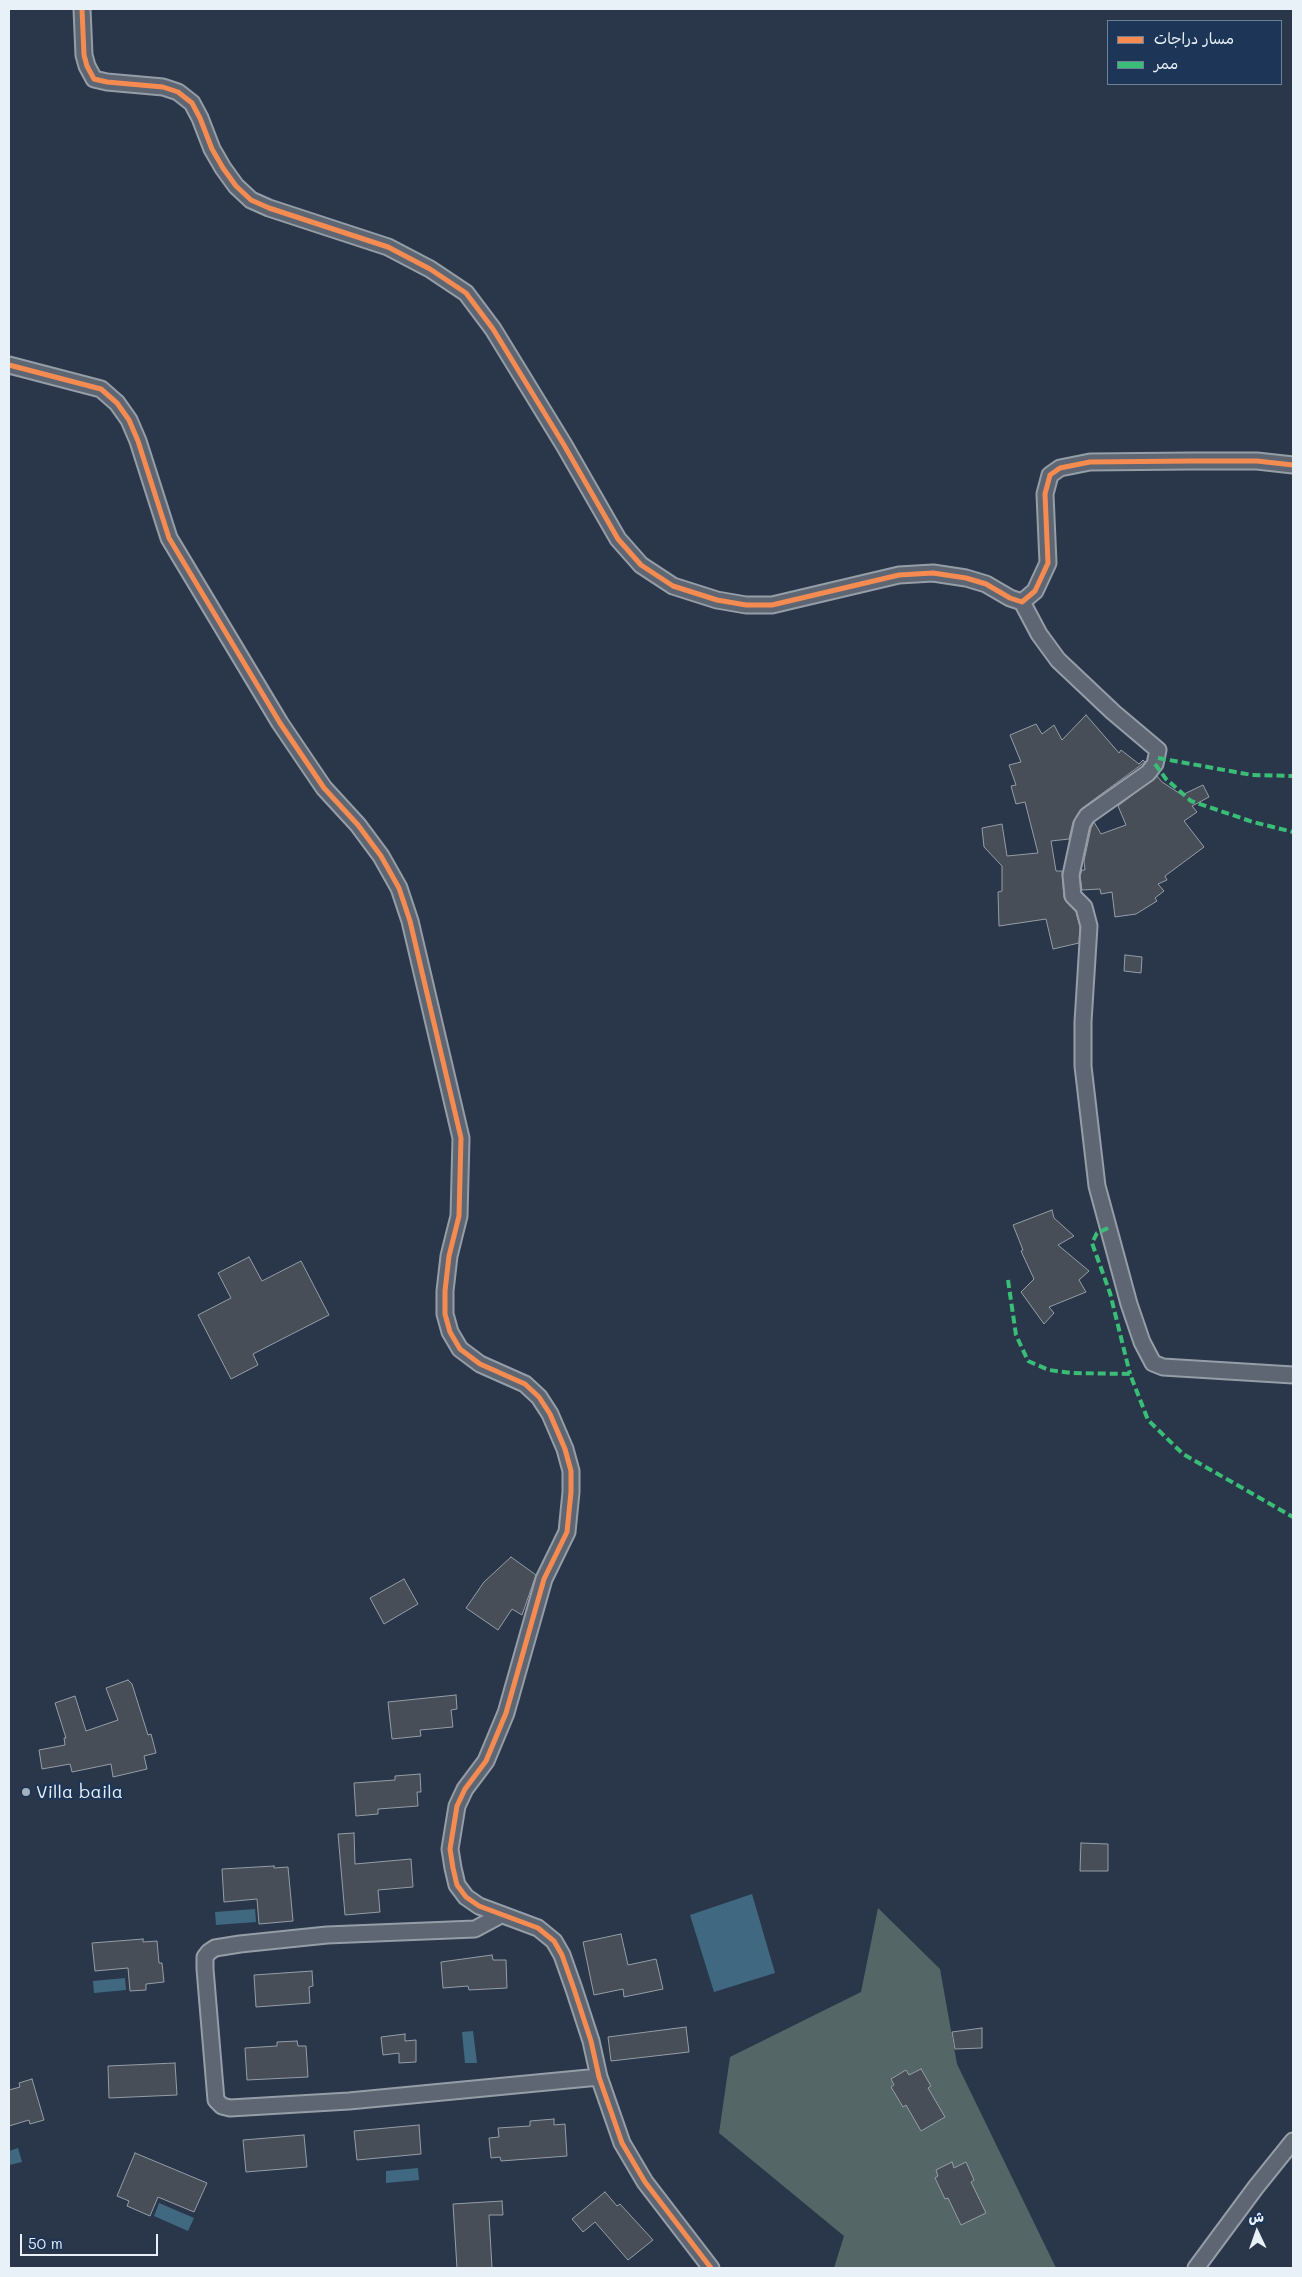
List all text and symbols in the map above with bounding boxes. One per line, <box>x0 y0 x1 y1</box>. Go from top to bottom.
legend <box>1107 20 1282 85</box>
text: مسار دراجات <box>1154 28 1234 48</box>
text: ممر <box>1154 53 1178 73</box>
place label: Villa baila <box>36 1781 123 1803</box>
marker: Villa baila <box>20 1786 32 1798</box>
north arrow <box>1232 2207 1282 2257</box>
text: ش <box>1248 2207 1264 2226</box>
scale bar <box>22 2224 160 2256</box>
text: 50 m <box>28 2233 63 2253</box>

